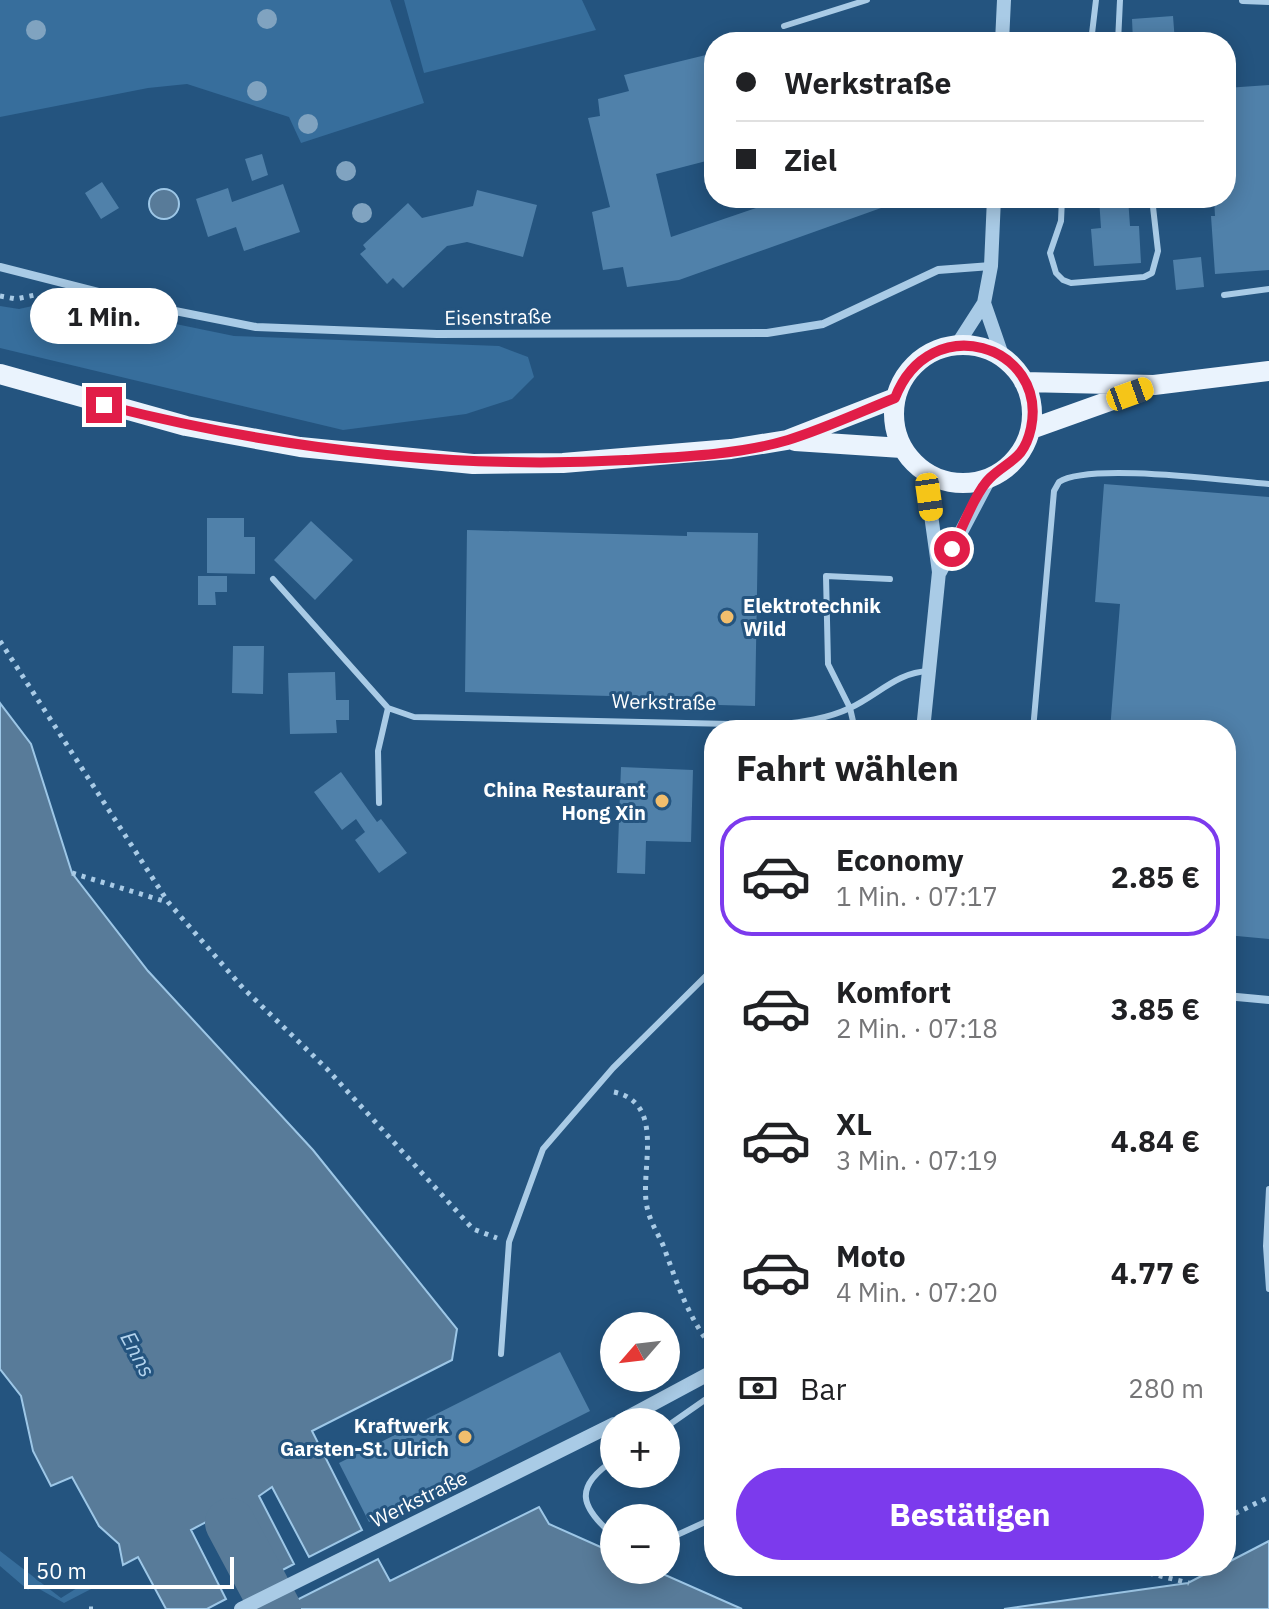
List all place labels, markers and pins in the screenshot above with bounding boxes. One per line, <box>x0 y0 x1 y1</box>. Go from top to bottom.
place label: Elektrotechnik Wild <box>743 592 881 642</box>
marker: Elektrotechnik Wild <box>718 608 736 626</box>
place label: China Restaurant Hong Xin <box>483 776 646 826</box>
marker: China Restaurant Hong Xin <box>653 792 671 810</box>
place label: Kraftwerk Garsten-St. Ulrich <box>280 1412 449 1462</box>
marker: Kraftwerk Garsten-St. Ulrich <box>456 1428 474 1446</box>

